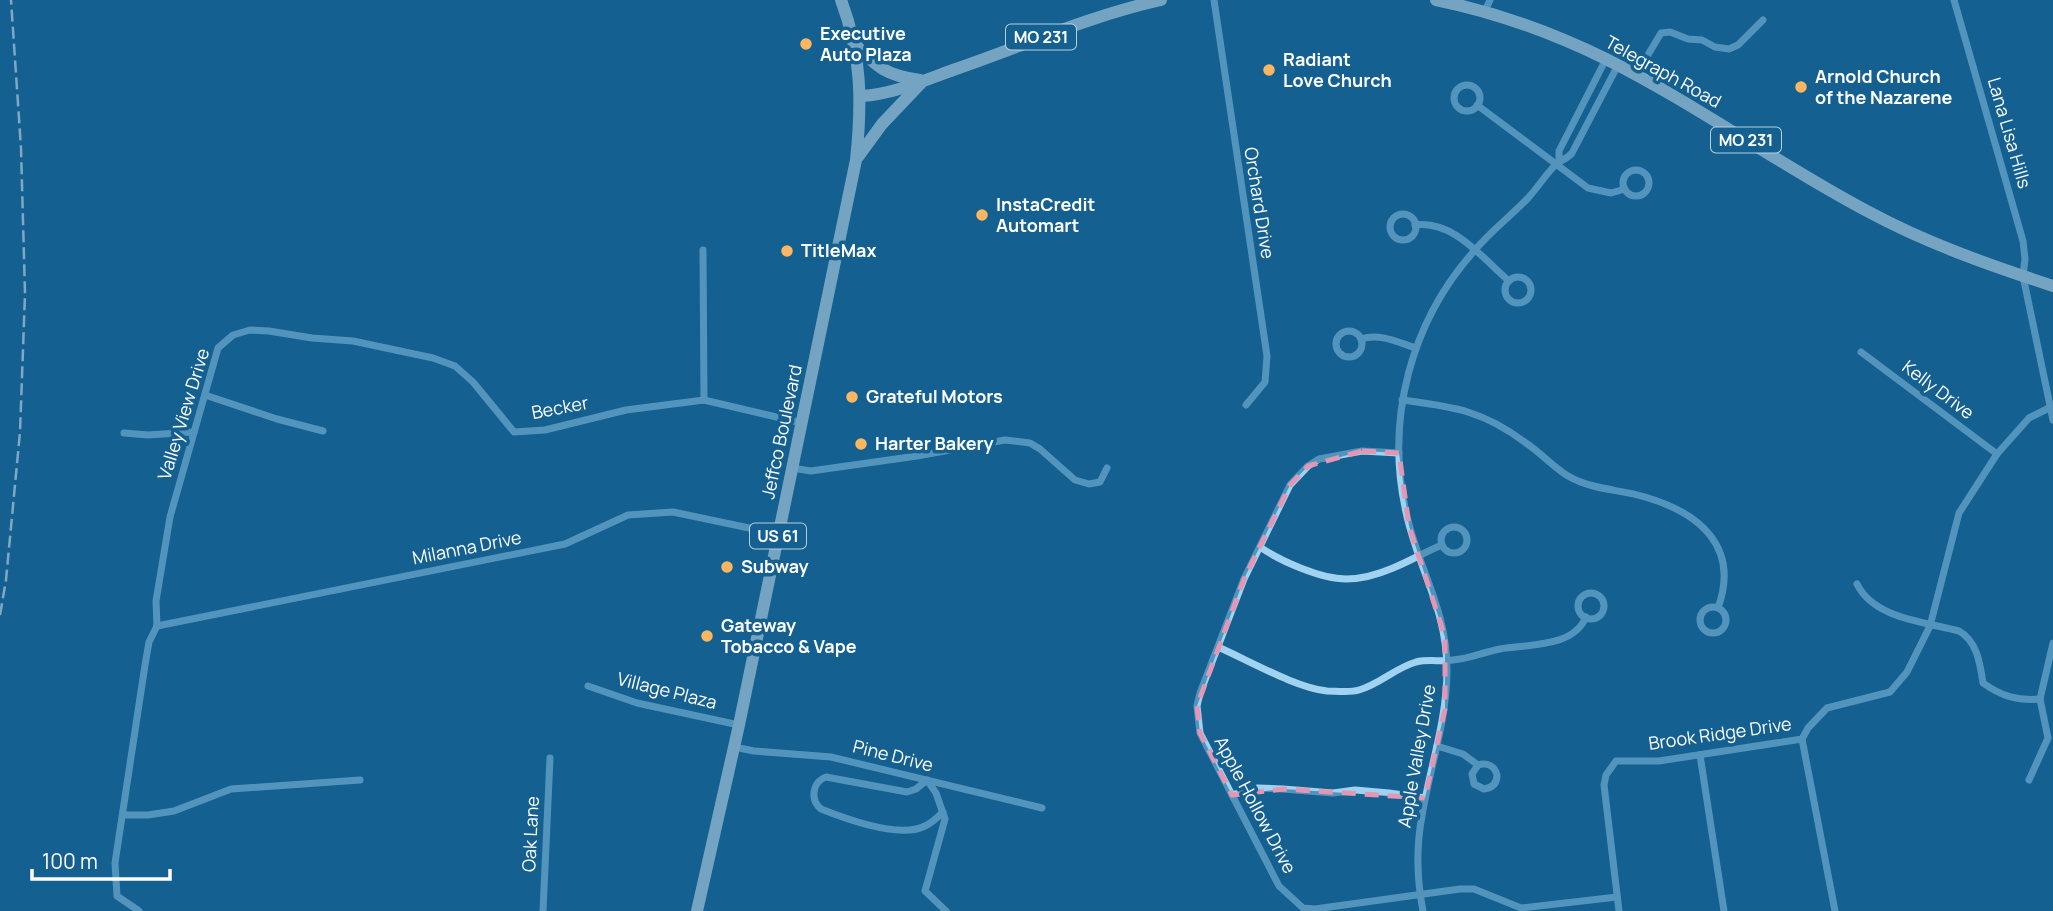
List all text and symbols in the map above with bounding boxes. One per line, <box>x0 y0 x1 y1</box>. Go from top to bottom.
place label: Executive Auto Plaza <box>820 21 912 66</box>
road number: MO 231 <box>1006 24 1076 50</box>
street label: Telegraph Road <box>1601 29 1726 113</box>
marker: Executive Auto Plaza <box>798 36 814 52</box>
place label: Radiant Love Church <box>1283 47 1392 92</box>
marker: Radiant Love Church <box>1261 62 1277 78</box>
place label: Arnold Church of the Nazarene <box>1815 64 1952 109</box>
street label: Lana Lisa Hills <box>1983 74 2037 191</box>
marker: Arnold Church of the Nazarene <box>1793 79 1809 95</box>
road number: MO 231 <box>1711 128 1781 152</box>
street label: Orchard Drive <box>1239 145 1281 260</box>
place label: InstaCredit Automart <box>996 192 1095 237</box>
marker: InstaCredit Automart <box>974 207 990 223</box>
place label: TitleMax <box>801 238 876 262</box>
marker: TitleMax <box>779 243 795 259</box>
street label: Valley View Drive <box>152 345 214 482</box>
street label: Kelly Drive <box>1898 354 1979 424</box>
street label: Jeffco Boulevard <box>755 362 807 501</box>
place label: Grateful Motors <box>866 384 1003 408</box>
marker: Grateful Motors <box>844 389 860 405</box>
street label: Becker <box>529 390 591 424</box>
place label: Harter Bakery <box>875 431 993 455</box>
marker: Harter Bakery <box>853 436 869 452</box>
road number: US 61 <box>750 524 806 548</box>
street label: Milanna Drive <box>410 525 523 569</box>
place label: Subway <box>741 554 809 578</box>
marker: Subway <box>719 559 735 575</box>
place label: Gateway Tobacco & Vape <box>721 613 857 658</box>
marker: Gateway Tobacco & Vape <box>699 628 715 644</box>
street label: Village Plaza <box>615 666 720 714</box>
street label: Apple Valley Drive <box>1392 682 1440 829</box>
street label: Brook Ridge Drive <box>1647 711 1793 755</box>
street label: Apple Hollow Drive <box>1210 732 1302 877</box>
street label: Pine Drive <box>851 733 936 777</box>
street label: Oak Lane <box>516 795 544 872</box>
scale bar <box>32 838 170 882</box>
text: 100 m <box>42 847 98 875</box>

